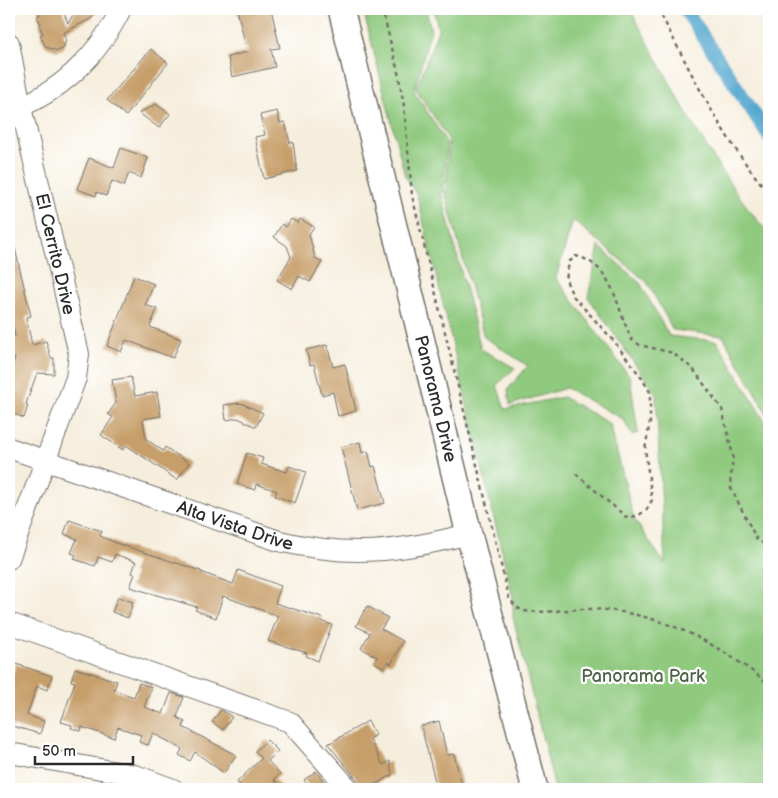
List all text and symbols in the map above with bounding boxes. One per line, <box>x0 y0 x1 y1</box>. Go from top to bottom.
street label: El Cerrito Drive <box>31 191 80 317</box>
street label: Panorama Drive <box>410 333 462 464</box>
street label: Alta Vista Drive <box>174 496 296 554</box>
park label: Panorama Park <box>581 666 705 687</box>
scale bar <box>35 733 132 765</box>
text: 50 m <box>42 742 76 761</box>

